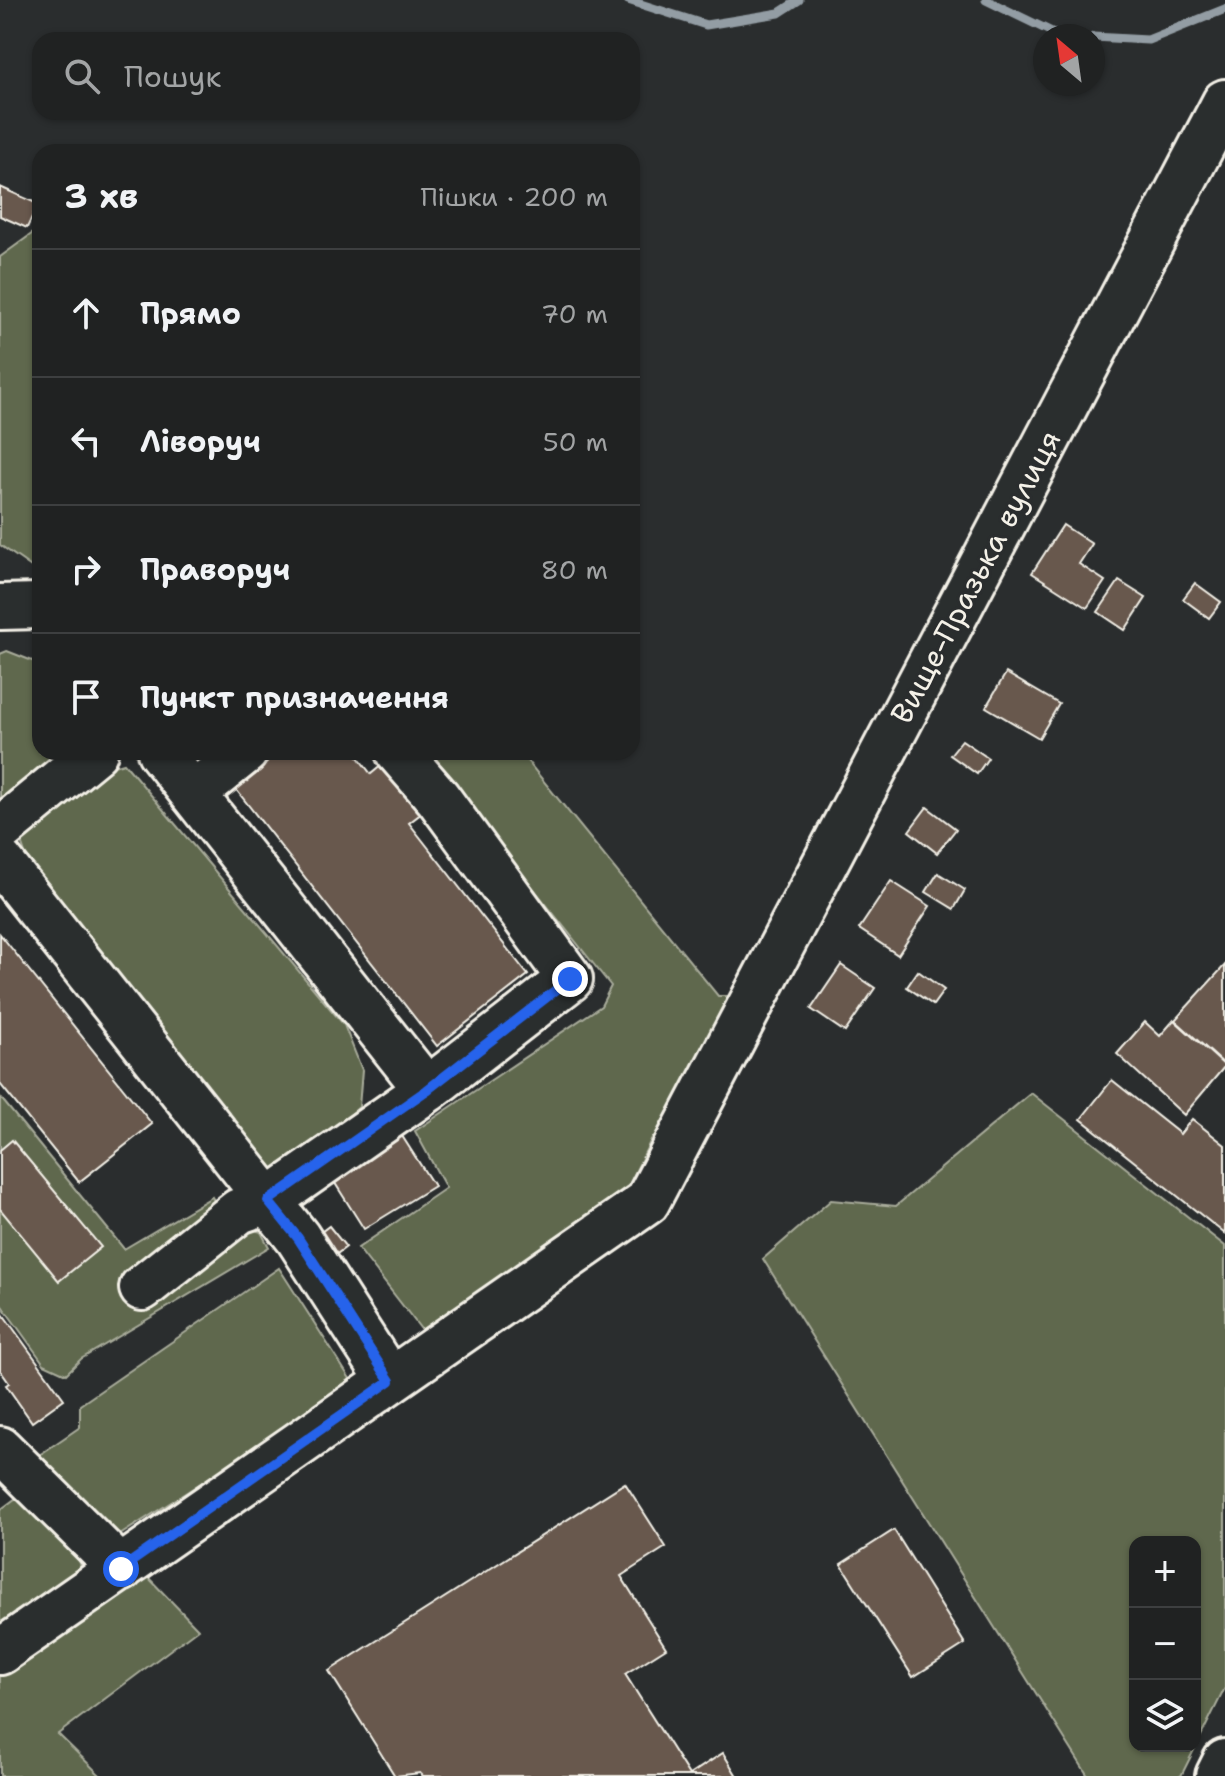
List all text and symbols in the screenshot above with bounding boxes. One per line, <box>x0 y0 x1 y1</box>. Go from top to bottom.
north arrow <box>1033 24 1105 96</box>
search box <box>32 32 640 120</box>
icon: search <box>60 54 104 98</box>
text: Пошук <box>124 56 221 97</box>
text: 3 хв <box>64 173 138 219</box>
text: Пішки · 200 m <box>420 179 608 214</box>
icon: ahead <box>64 291 108 335</box>
text: Прямо <box>140 293 241 334</box>
text: 70 m <box>541 296 608 331</box>
icon: left <box>64 419 108 463</box>
text: Ліворуч <box>140 421 261 462</box>
street label: Вище-Празька вулиця <box>881 423 1070 731</box>
text: 50 m <box>543 424 608 459</box>
icon: right <box>64 547 108 591</box>
text: Праворуч <box>140 549 290 590</box>
text: 80 m <box>541 552 608 587</box>
icon: arrive <box>64 675 108 719</box>
text: Пункт призначення <box>140 677 449 718</box>
route end <box>552 961 588 997</box>
map controls <box>1129 1536 1201 1752</box>
button: + <box>1129 1536 1201 1608</box>
route start <box>103 1551 139 1587</box>
button: − <box>1129 1608 1201 1680</box>
button: layers <box>1129 1680 1201 1752</box>

